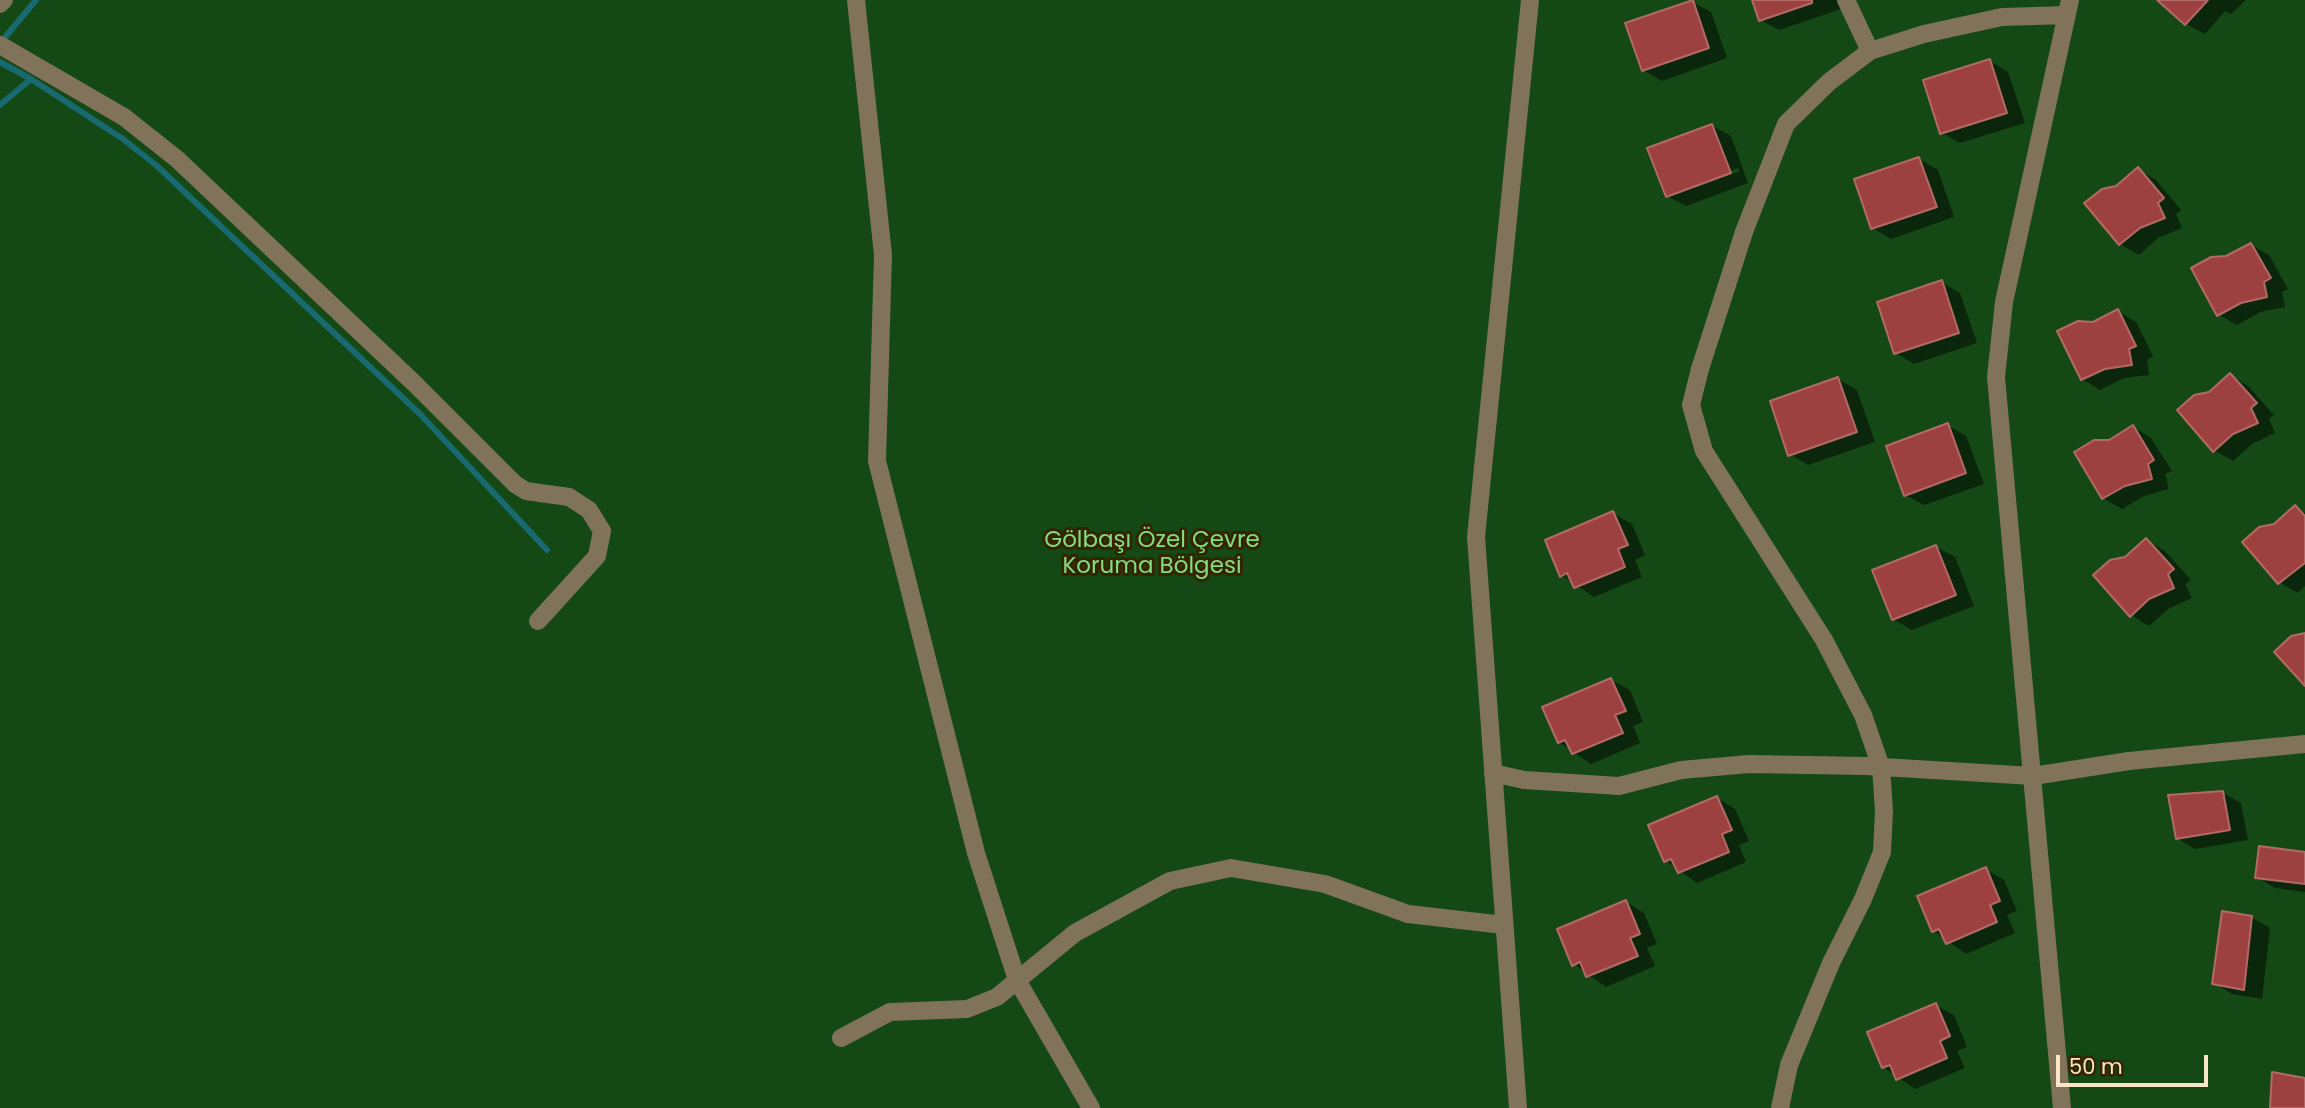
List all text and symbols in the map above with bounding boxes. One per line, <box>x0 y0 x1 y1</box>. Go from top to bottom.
park label: Gölbaşı Özel Çevre Koruma Bölgesi <box>1044 527 1260 581</box>
scale bar <box>2060 1042 2212 1086</box>
text: 50 m <box>2069 1052 2123 1081</box>

